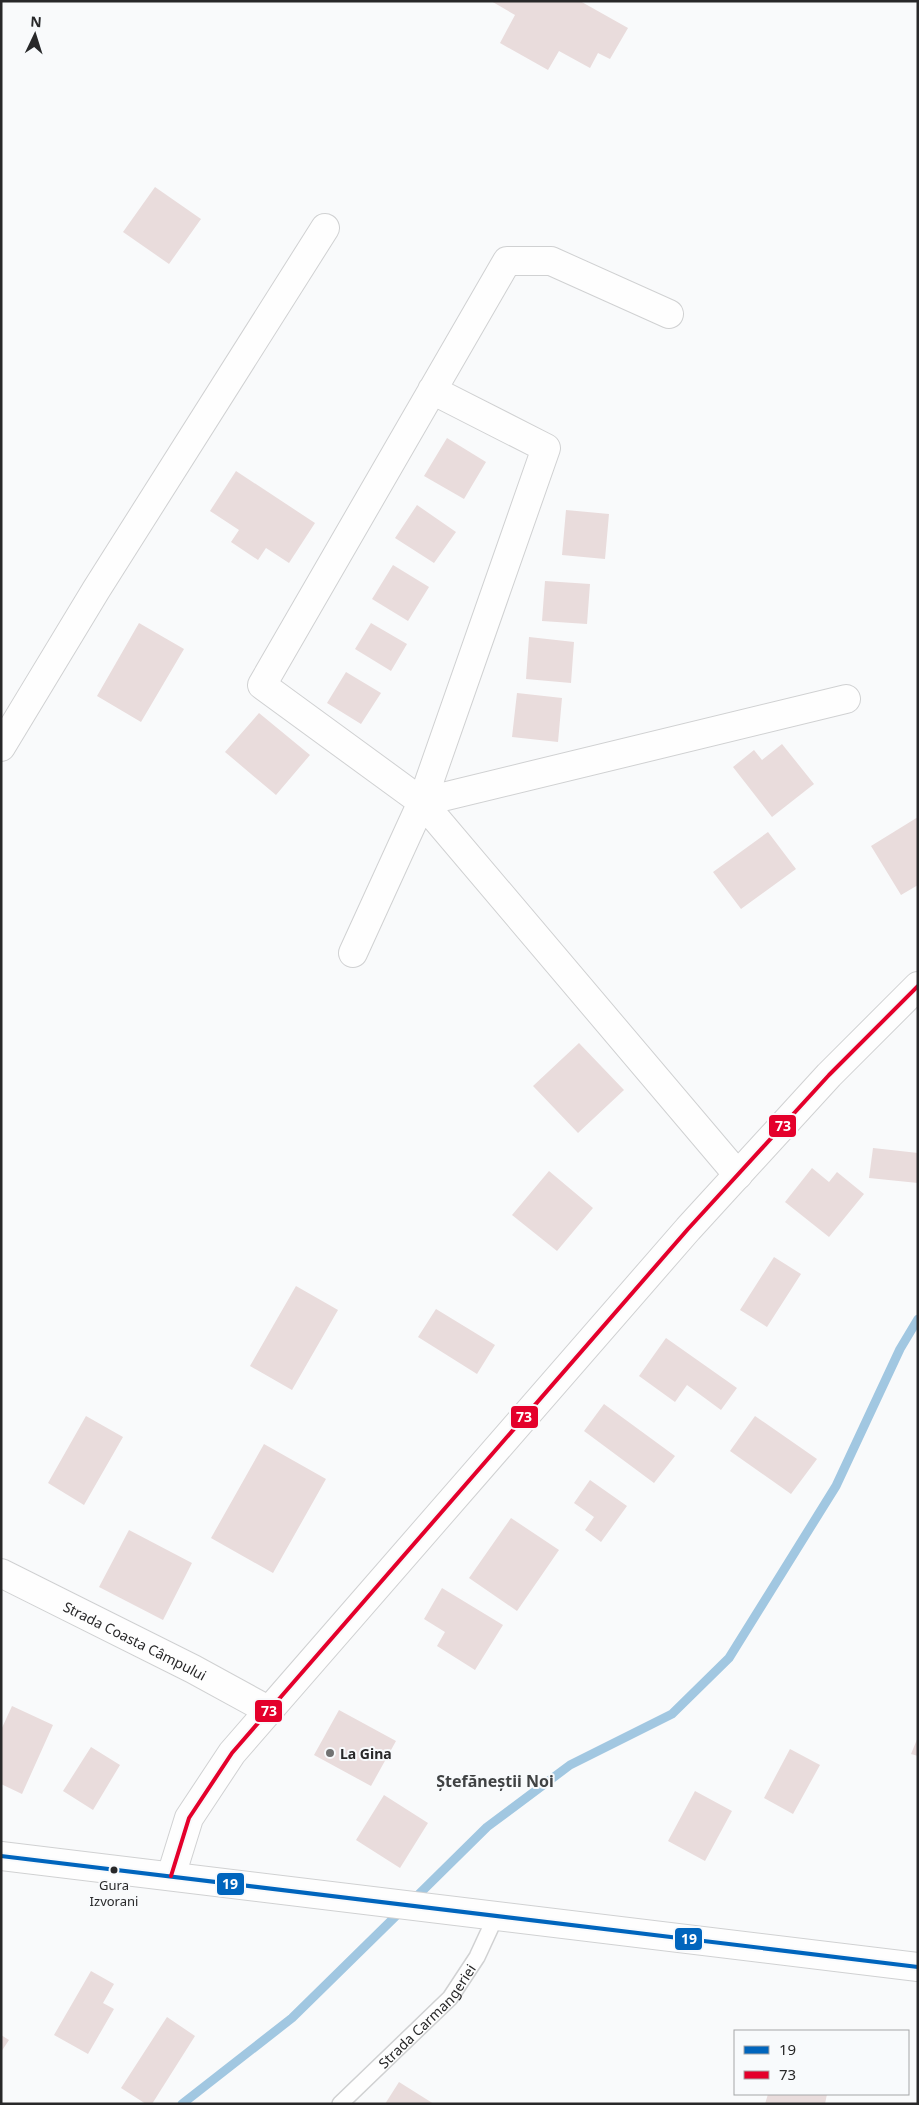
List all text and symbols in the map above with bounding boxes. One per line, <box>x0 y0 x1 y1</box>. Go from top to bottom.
north arrow <box>10 10 60 60</box>
text: N <box>30 12 42 31</box>
line badge: 73 <box>768 1114 797 1138</box>
text: 73 <box>775 1116 791 1135</box>
line badge: 73 <box>510 1405 539 1429</box>
text: 73 <box>516 1407 532 1426</box>
street label: Strada Coasta Câmpului <box>60 1596 210 1684</box>
line badge: 73 <box>254 1699 283 1723</box>
text: 73 <box>261 1701 277 1720</box>
place label: La Gina <box>340 1744 392 1763</box>
marker: La Gina <box>324 1747 336 1759</box>
district label: Ștefăneștii Noi <box>436 1770 554 1792</box>
marker: Gura Izvorani <box>109 1865 119 1875</box>
line badge: 19 <box>216 1872 245 1896</box>
text: 19 <box>222 1874 238 1893</box>
place label: Gura Izvorani <box>90 1876 138 1910</box>
line badge: 19 <box>674 1927 703 1951</box>
text: 19 <box>681 1929 697 1948</box>
street label: Strada Carmangeriei <box>374 1960 479 2072</box>
legend <box>734 2030 909 2095</box>
text: 19 <box>779 2039 796 2059</box>
text: 73 <box>779 2064 796 2084</box>

